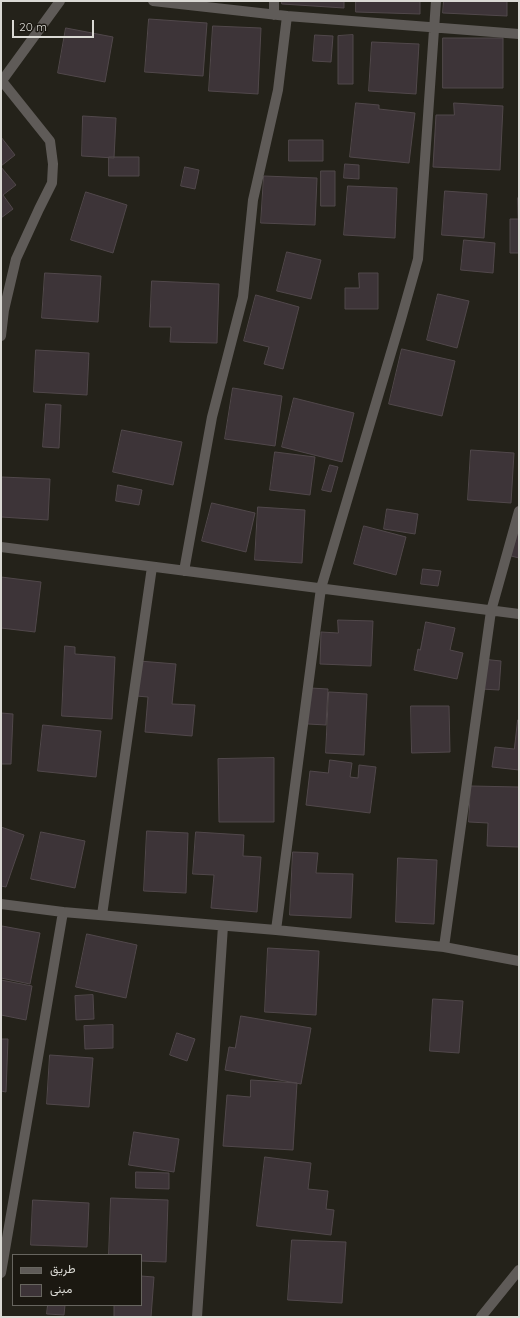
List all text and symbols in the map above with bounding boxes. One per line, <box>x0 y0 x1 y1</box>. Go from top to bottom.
scale bar <box>14 12 96 38</box>
text: 20 m <box>19 19 47 34</box>
legend <box>12 1254 142 1306</box>
text: طريق <box>50 1261 75 1276</box>
text: مبنى <box>50 1281 72 1296</box>

